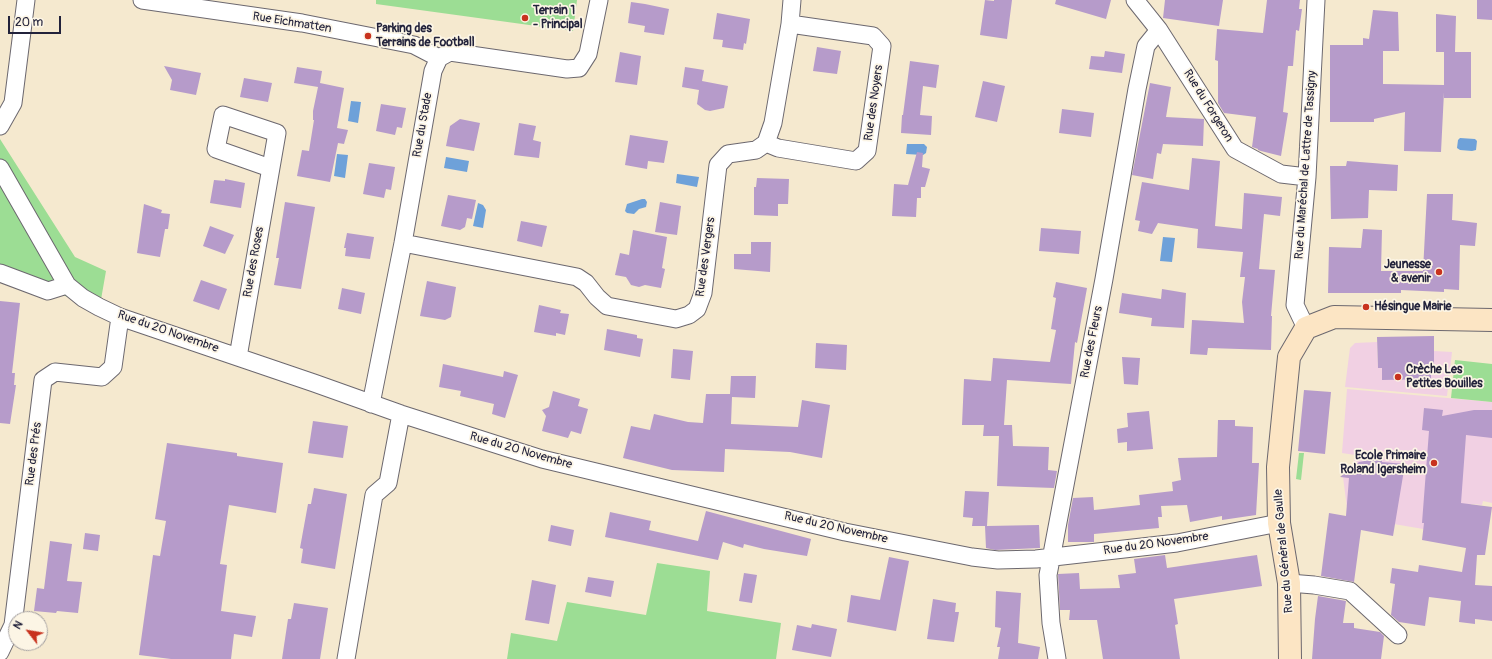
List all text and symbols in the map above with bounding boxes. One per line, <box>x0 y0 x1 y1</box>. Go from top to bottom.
place label: Terrain 1 - Principal <box>533 4 583 32</box>
scale bar <box>10 8 63 34</box>
street label: Rue Eichmatten <box>252 10 332 36</box>
marker: Terrain 1 - Principal <box>520 13 530 23</box>
text: 20 m <box>15 15 43 30</box>
place label: Parking des Terrains de Football <box>376 22 475 50</box>
marker: Parking des Terrains de Football <box>363 31 373 41</box>
street label: Rue des Noyers <box>862 64 886 142</box>
street label: Rue du Forgeron <box>1180 67 1236 145</box>
street label: Rue du Maréchal de Lattre de Tassigny <box>1292 70 1320 260</box>
street label: Rue du Stade <box>410 92 436 158</box>
street label: Rue des Vergers <box>693 216 719 298</box>
street label: Rue des Roses <box>241 226 267 298</box>
place label: Jeunesse & avenir <box>1384 258 1431 286</box>
marker: Jeunesse & avenir <box>1434 267 1444 277</box>
place label: Hésingue Mairie <box>1374 300 1451 314</box>
marker: Hésingue Mairie <box>1361 302 1371 312</box>
street label: Rue des Fleurs <box>1078 305 1106 379</box>
street label: Rue du 20 Novembre <box>116 308 220 356</box>
place label: Crèche Les Petites Bouilles <box>1406 363 1483 391</box>
marker: Crèche Les Petites Bouilles <box>1393 372 1403 382</box>
street label: Rue des Prés <box>23 421 45 487</box>
street label: Rue du 20 Novembre <box>468 429 574 473</box>
place label: Ecole Primaire Roland Igersheim <box>1340 449 1426 477</box>
marker: Ecole Primaire Roland Igersheim <box>1429 458 1439 468</box>
street label: Rue du Général de Gaulle <box>1271 488 1297 614</box>
street label: Rue du 20 Novembre <box>783 509 889 547</box>
street label: Rue du 20 Novembre <box>1103 530 1209 558</box>
north arrow <box>8 611 48 651</box>
text: N <box>11 619 26 632</box>

